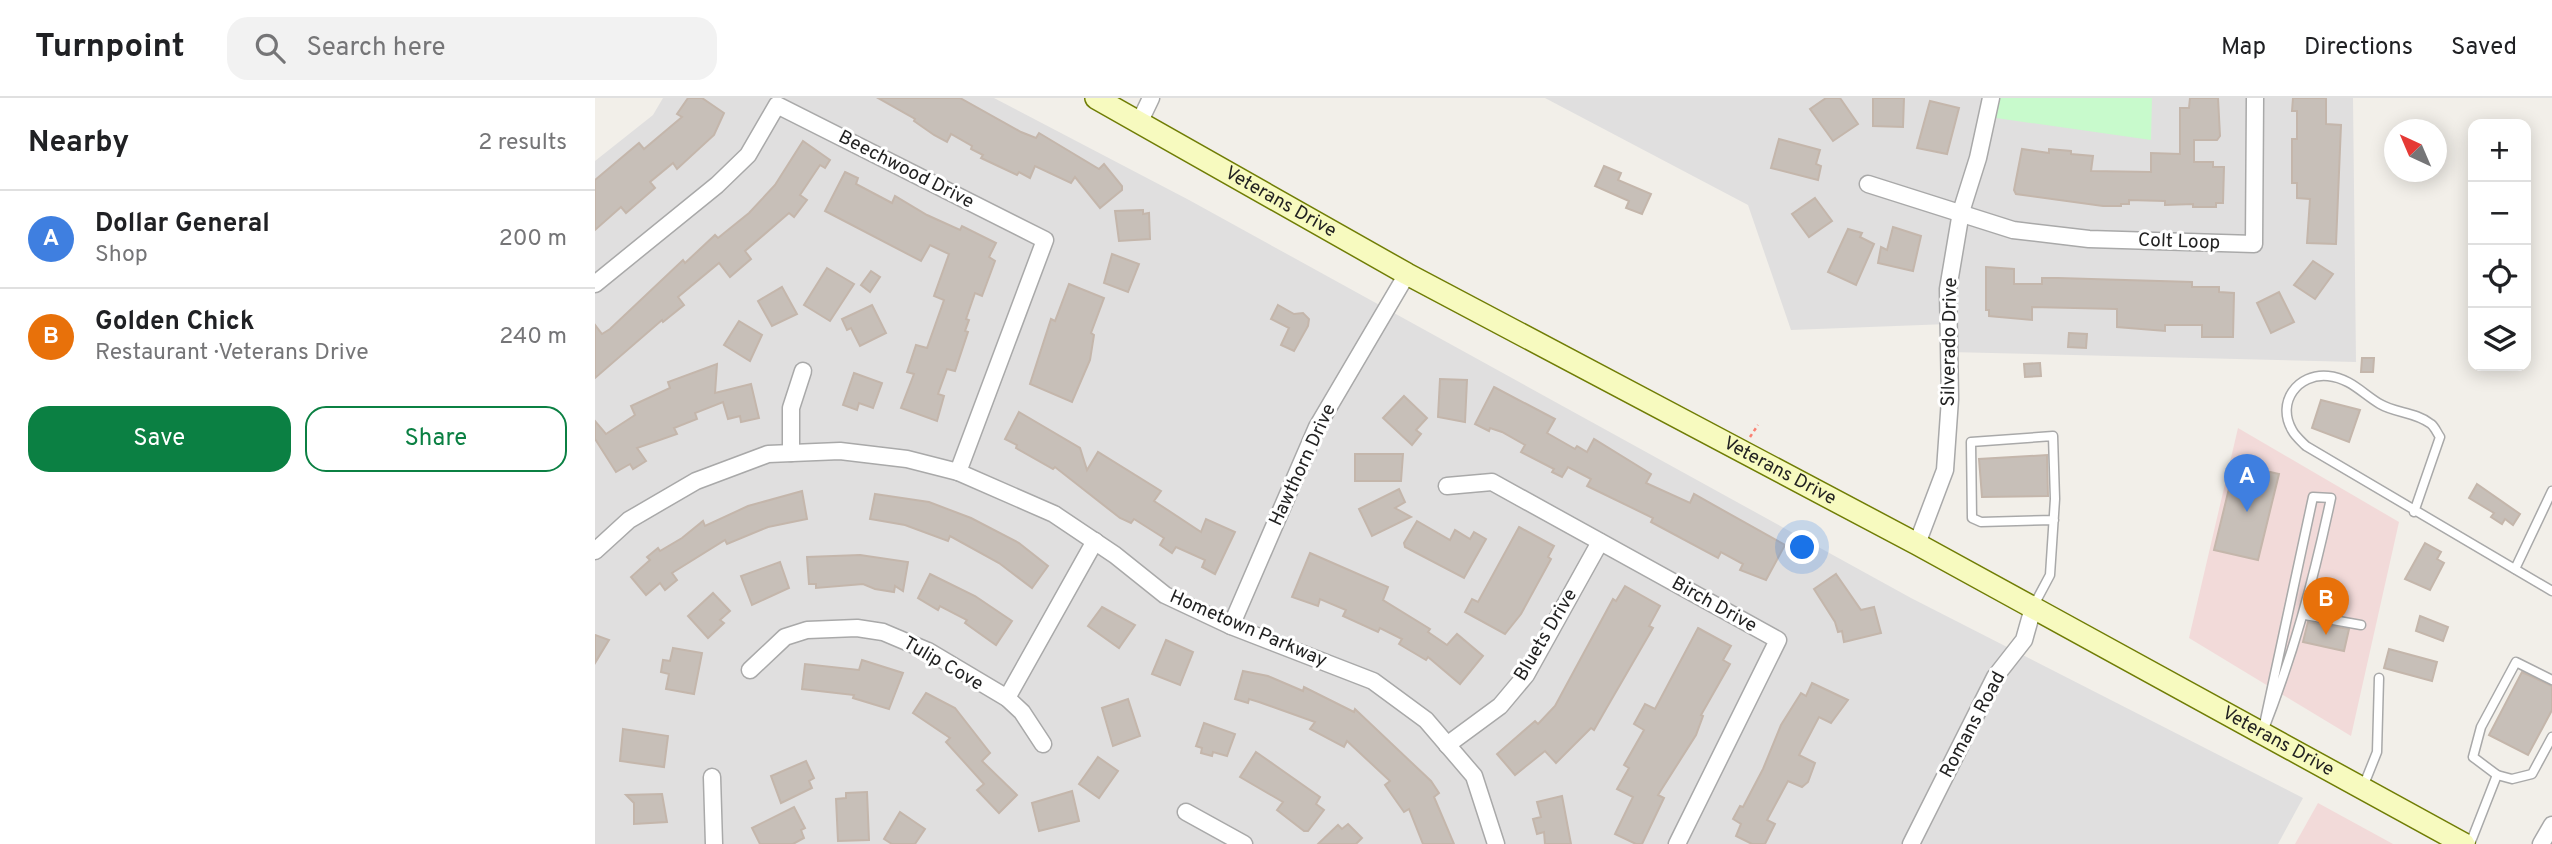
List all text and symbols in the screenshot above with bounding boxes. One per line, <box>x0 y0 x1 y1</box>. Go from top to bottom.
search box <box>227 17 717 80</box>
text: Turnpoint <box>35 27 185 69</box>
icon: search <box>251 29 289 67</box>
text: Search here <box>307 32 446 65</box>
text: Map <box>2221 33 2266 63</box>
text: Directions <box>2304 33 2413 63</box>
text: Saved <box>2451 33 2517 63</box>
north arrow <box>2384 119 2447 182</box>
map controls <box>2468 119 2531 371</box>
button: + <box>2468 119 2531 182</box>
text: Nearby <box>28 125 129 162</box>
street label: Beechwood Drive <box>834 125 978 215</box>
text: 2 results <box>478 129 567 158</box>
street label: Veterans Drive <box>1220 161 1341 244</box>
button: − <box>2468 182 2531 245</box>
text: Dollar General <box>95 208 270 241</box>
text: A <box>43 225 59 254</box>
text: 200 m <box>499 225 567 254</box>
street label: Colt Loop <box>2137 229 2221 255</box>
text: Shop <box>95 241 148 270</box>
button: locate <box>2468 245 2531 308</box>
street label: Silverado Drive <box>1937 277 1963 407</box>
text: Golden Chick <box>95 306 254 339</box>
button: layers <box>2468 308 2531 371</box>
text: B <box>43 323 59 352</box>
text: 240 m <box>499 323 567 352</box>
text: Restaurant · Veterans Drive <box>95 339 369 368</box>
street label: Hawthorn Drive <box>1264 400 1342 530</box>
button: Save <box>28 406 291 472</box>
button: Share <box>305 406 567 472</box>
street label: Veterans Drive <box>1719 432 1840 511</box>
pin: A <box>2224 454 2270 512</box>
your location <box>1785 530 1819 564</box>
street label: Birch Drive <box>1667 572 1761 638</box>
pin: B <box>2303 577 2349 635</box>
street label: Bluets Drive <box>1509 584 1583 686</box>
street label: Hometown Parkway <box>1166 585 1330 673</box>
street label: Tulip Cove <box>899 631 987 697</box>
street label: Romans Road <box>1935 668 2011 782</box>
street label: Veterans Drive <box>2218 701 2338 782</box>

